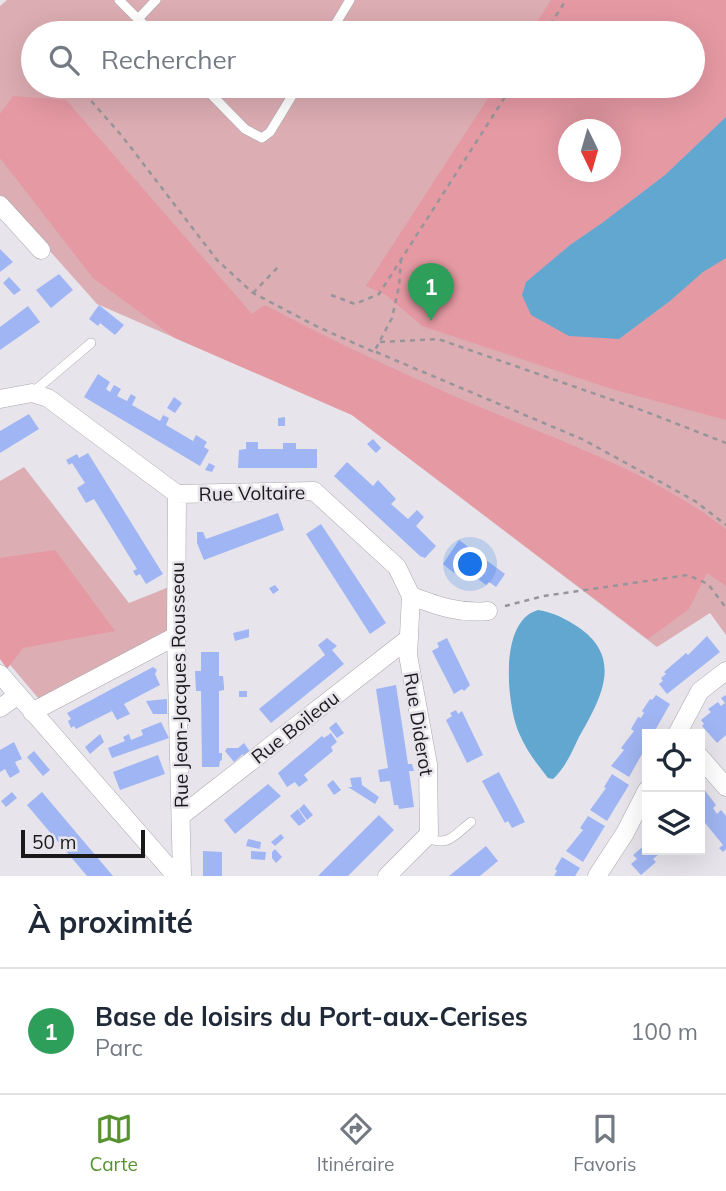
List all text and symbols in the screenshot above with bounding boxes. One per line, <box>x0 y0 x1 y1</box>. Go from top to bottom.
search box <box>21 21 705 98</box>
icon: search <box>45 41 83 79</box>
text: Rechercher <box>101 43 236 76</box>
north arrow <box>558 119 621 182</box>
pin: 1 <box>408 263 454 321</box>
street label: Rue Voltaire <box>198 480 306 506</box>
your location <box>453 547 487 581</box>
street label: Rue Jean-Jacques Rousseau <box>165 562 193 808</box>
street label: Rue Diderot <box>399 671 439 778</box>
street label: Rue Boileau <box>246 685 344 769</box>
map controls <box>642 729 705 855</box>
button: locate <box>642 729 705 792</box>
button: layers <box>642 792 705 855</box>
scale bar <box>21 827 145 859</box>
text: 50 m <box>32 830 76 854</box>
text: À proximité <box>28 903 193 941</box>
text: Base de loisirs du Port-aux-Cerises <box>95 1000 528 1033</box>
text: 1 <box>44 1017 58 1046</box>
text: 100 m <box>630 1017 698 1046</box>
text: Parc <box>95 1033 143 1062</box>
tab: Carte <box>89 1110 138 1176</box>
tab: Itinéraire <box>317 1110 394 1176</box>
tab: Favoris <box>573 1110 636 1176</box>

